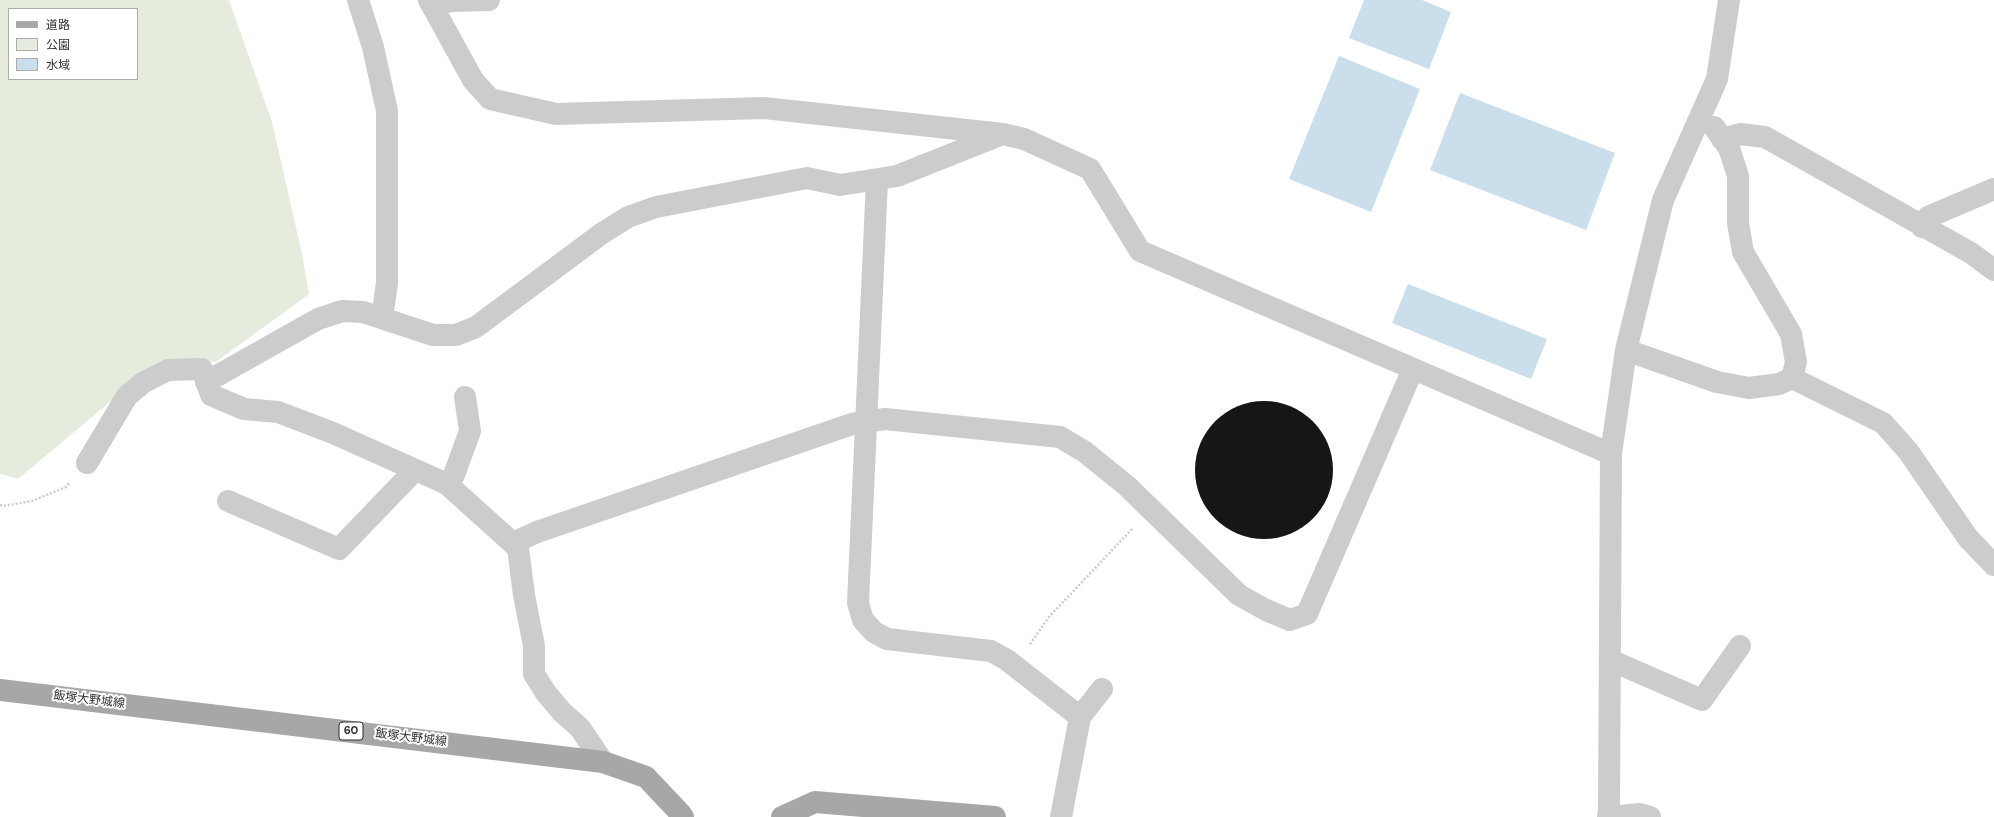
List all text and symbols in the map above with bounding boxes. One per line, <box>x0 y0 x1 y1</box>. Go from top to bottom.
legend <box>8 8 138 80</box>
text: 道路 <box>46 17 70 33</box>
text: 公園 <box>46 37 70 53</box>
text: 水域 <box>46 57 70 73</box>
street label: 飯塚大野城線 <box>52 688 126 712</box>
road number: 60 <box>339 722 363 740</box>
street label: 飯塚大野城線 <box>374 726 448 750</box>

